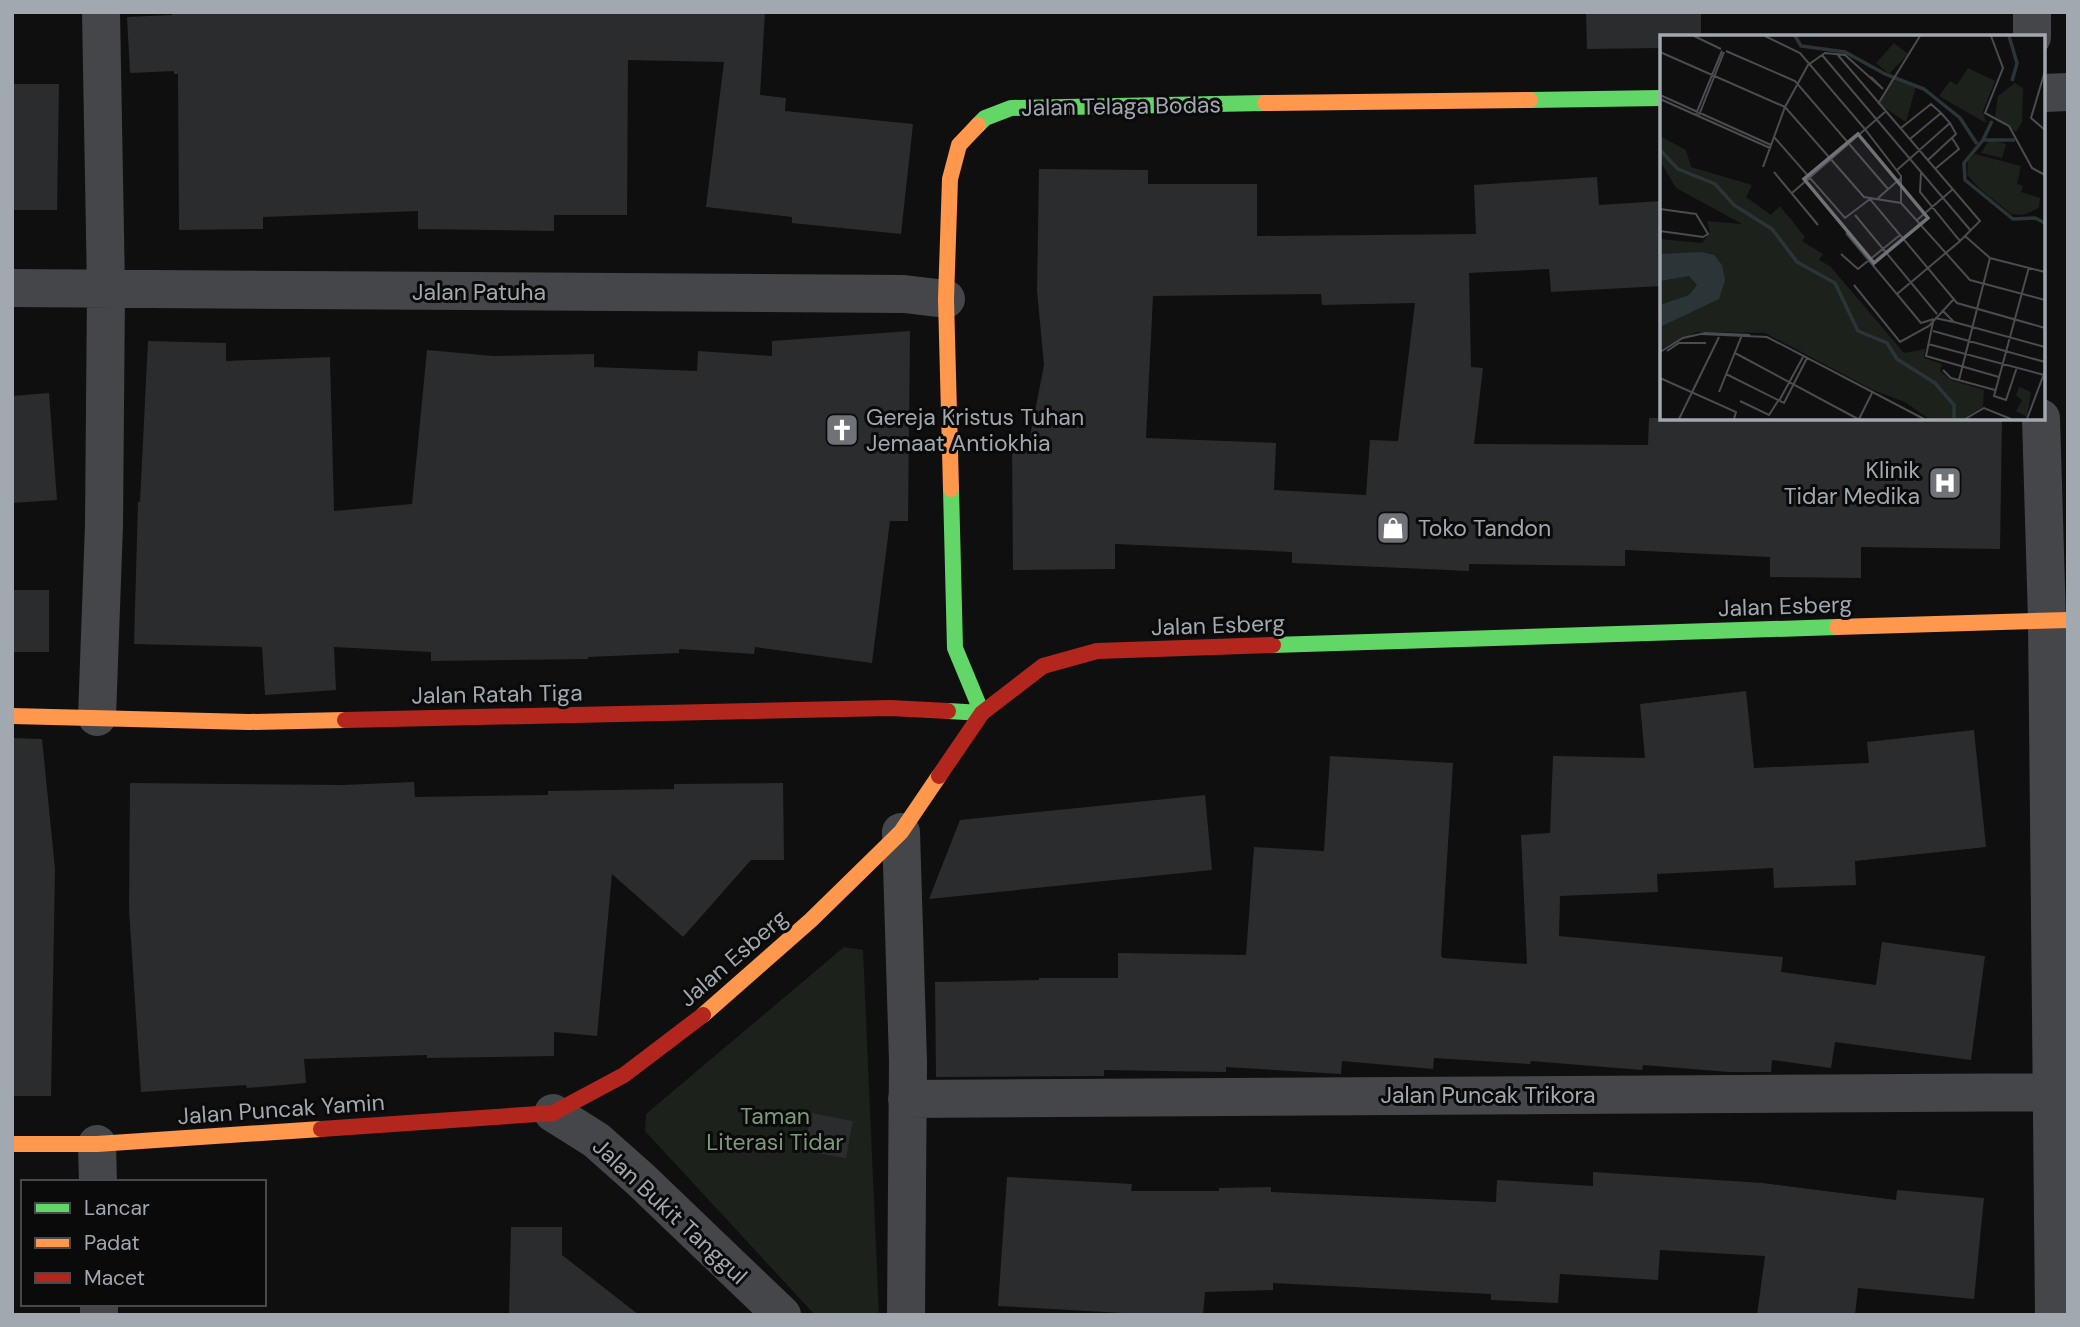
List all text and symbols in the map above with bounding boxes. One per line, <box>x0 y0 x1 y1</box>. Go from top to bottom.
inset map <box>1660 35 2045 420</box>
street label: Jalan Telaga Bodas <box>1021 89 1221 123</box>
street label: Jalan Patuha <box>412 277 546 307</box>
place label: Gereja Kristus Tuhan Jemaat Antiokhia <box>866 402 1084 458</box>
church icon: Gereja Kristus Tuhan Jemaat Antiokhia <box>823 411 861 449</box>
place label: Klinik Tidar Medika <box>1784 455 1920 511</box>
hospital icon: Klinik Tidar Medika <box>1926 464 1964 502</box>
shop icon: Toko Tandon <box>1374 509 1412 547</box>
place label: Toko Tandon <box>1418 513 1551 543</box>
street label: Jalan Esberg <box>1717 589 1853 623</box>
street label: Jalan Esberg <box>1150 608 1286 642</box>
street label: Jalan Ratah Tiga <box>411 678 583 710</box>
street label: Jalan Esberg <box>673 903 794 1013</box>
street label: Jalan Puncak Trikora <box>1380 1080 1596 1110</box>
street label: Jalan Puncak Yamin <box>176 1087 386 1131</box>
park label: Taman Literasi Tidar <box>706 1101 844 1157</box>
street label: Jalan Bukit Tanggul <box>586 1131 754 1291</box>
legend <box>21 1180 266 1306</box>
text: Lancar <box>84 1194 150 1222</box>
text: Padat <box>84 1229 140 1257</box>
text: Macet <box>84 1264 145 1292</box>

